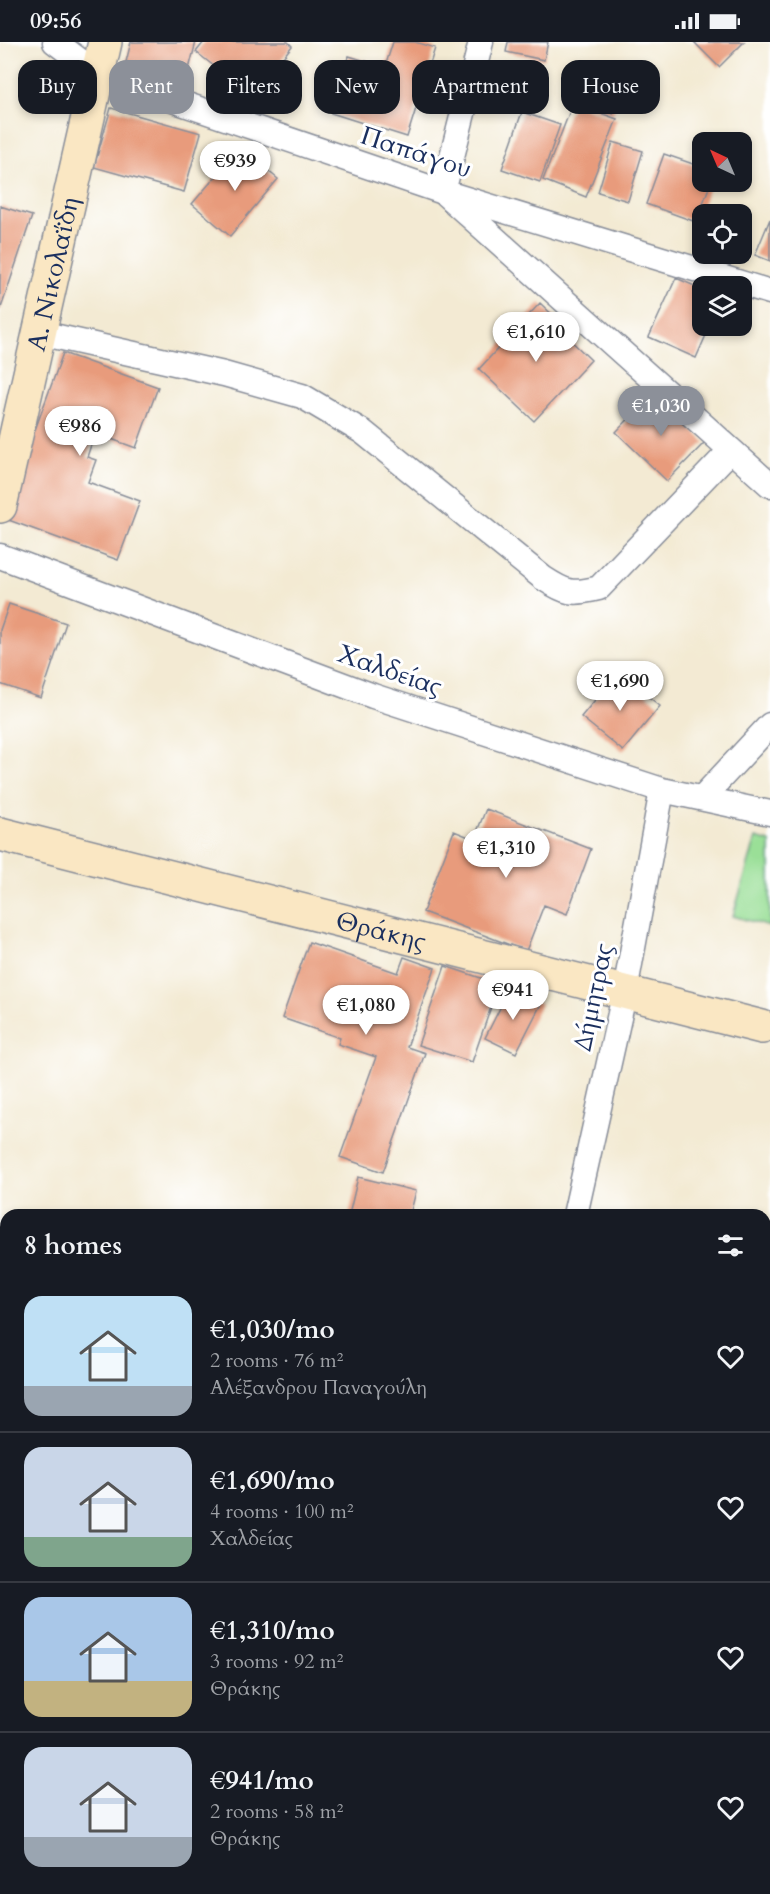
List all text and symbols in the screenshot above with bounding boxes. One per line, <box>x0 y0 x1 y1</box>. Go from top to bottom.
text: 09:56 <box>30 6 81 36</box>
chip: Buy <box>18 60 97 114</box>
chip: Rent <box>109 60 194 114</box>
chip: Filters <box>206 60 302 114</box>
chip: New <box>314 60 400 114</box>
chip: Apartment <box>412 60 549 114</box>
chip: House <box>561 60 660 114</box>
street label: Παπάγου <box>356 118 476 186</box>
north arrow <box>692 132 752 192</box>
map controls <box>692 132 752 336</box>
pin: €939 <box>199 141 271 192</box>
text: €939 <box>214 147 256 174</box>
street label: Α. Νικολαΐδη <box>18 193 87 354</box>
button: locate <box>692 204 752 264</box>
button: layers <box>692 276 752 336</box>
pin: €1,610 <box>487 312 585 363</box>
text: €1,610 <box>507 318 565 345</box>
pin: €1,030 <box>612 386 710 437</box>
text: €1,030 <box>632 392 690 419</box>
pin: €986 <box>44 406 116 457</box>
text: €986 <box>59 412 101 439</box>
street label: Χαλδείας <box>333 636 447 704</box>
pin: €1,690 <box>571 661 669 712</box>
text: €1,690 <box>591 667 649 694</box>
pin: €1,310 <box>457 828 555 879</box>
text: €1,310 <box>477 834 535 861</box>
street label: Θράκης <box>332 902 430 959</box>
street label: Δήμητρας <box>565 940 621 1054</box>
pin: €941 <box>477 970 549 1021</box>
text: €941 <box>492 976 534 1003</box>
pin: €1,080 <box>317 985 415 1036</box>
text: €1,080 <box>337 991 395 1018</box>
text: 8 homes <box>24 1228 122 1263</box>
icon: filters <box>714 1229 747 1262</box>
text: €1,030/mo <box>210 1312 335 1347</box>
icon: home <box>72 1320 144 1392</box>
icon: heart <box>714 1340 747 1373</box>
text: 2 rooms · 76 m² <box>210 1347 343 1374</box>
text: Αλέξανδρου Παναγούλη <box>210 1374 427 1401</box>
text: €1,690/mo <box>210 1463 335 1498</box>
icon: home <box>72 1471 144 1543</box>
icon: heart <box>714 1491 747 1524</box>
text: 4 rooms · 100 m² <box>210 1498 354 1525</box>
text: Χαλδείας <box>210 1525 293 1552</box>
text: €1,310/mo <box>210 1613 335 1648</box>
icon: home <box>72 1621 144 1693</box>
icon: heart <box>714 1641 747 1674</box>
text: 3 rooms · 92 m² <box>210 1648 343 1675</box>
text: Θράκης <box>210 1675 281 1702</box>
text: €941/mo <box>210 1763 314 1798</box>
icon: home <box>72 1771 144 1843</box>
icon: heart <box>714 1791 747 1824</box>
text: 2 rooms · 58 m² <box>210 1798 343 1825</box>
text: Θράκης <box>210 1825 281 1852</box>

